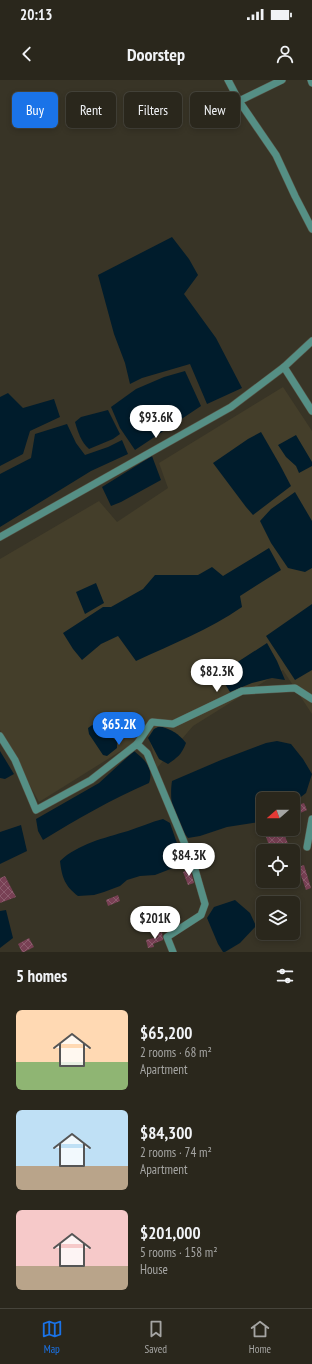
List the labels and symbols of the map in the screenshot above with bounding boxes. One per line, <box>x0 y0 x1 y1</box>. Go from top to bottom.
pin: $93.6K <box>123 405 189 439</box>
pin: $82.3K <box>184 659 250 693</box>
pin: $65.2K <box>86 712 152 746</box>
north arrow <box>256 792 300 836</box>
pin: $84.3K <box>156 843 222 877</box>
pin: $201K <box>127 906 183 940</box>

